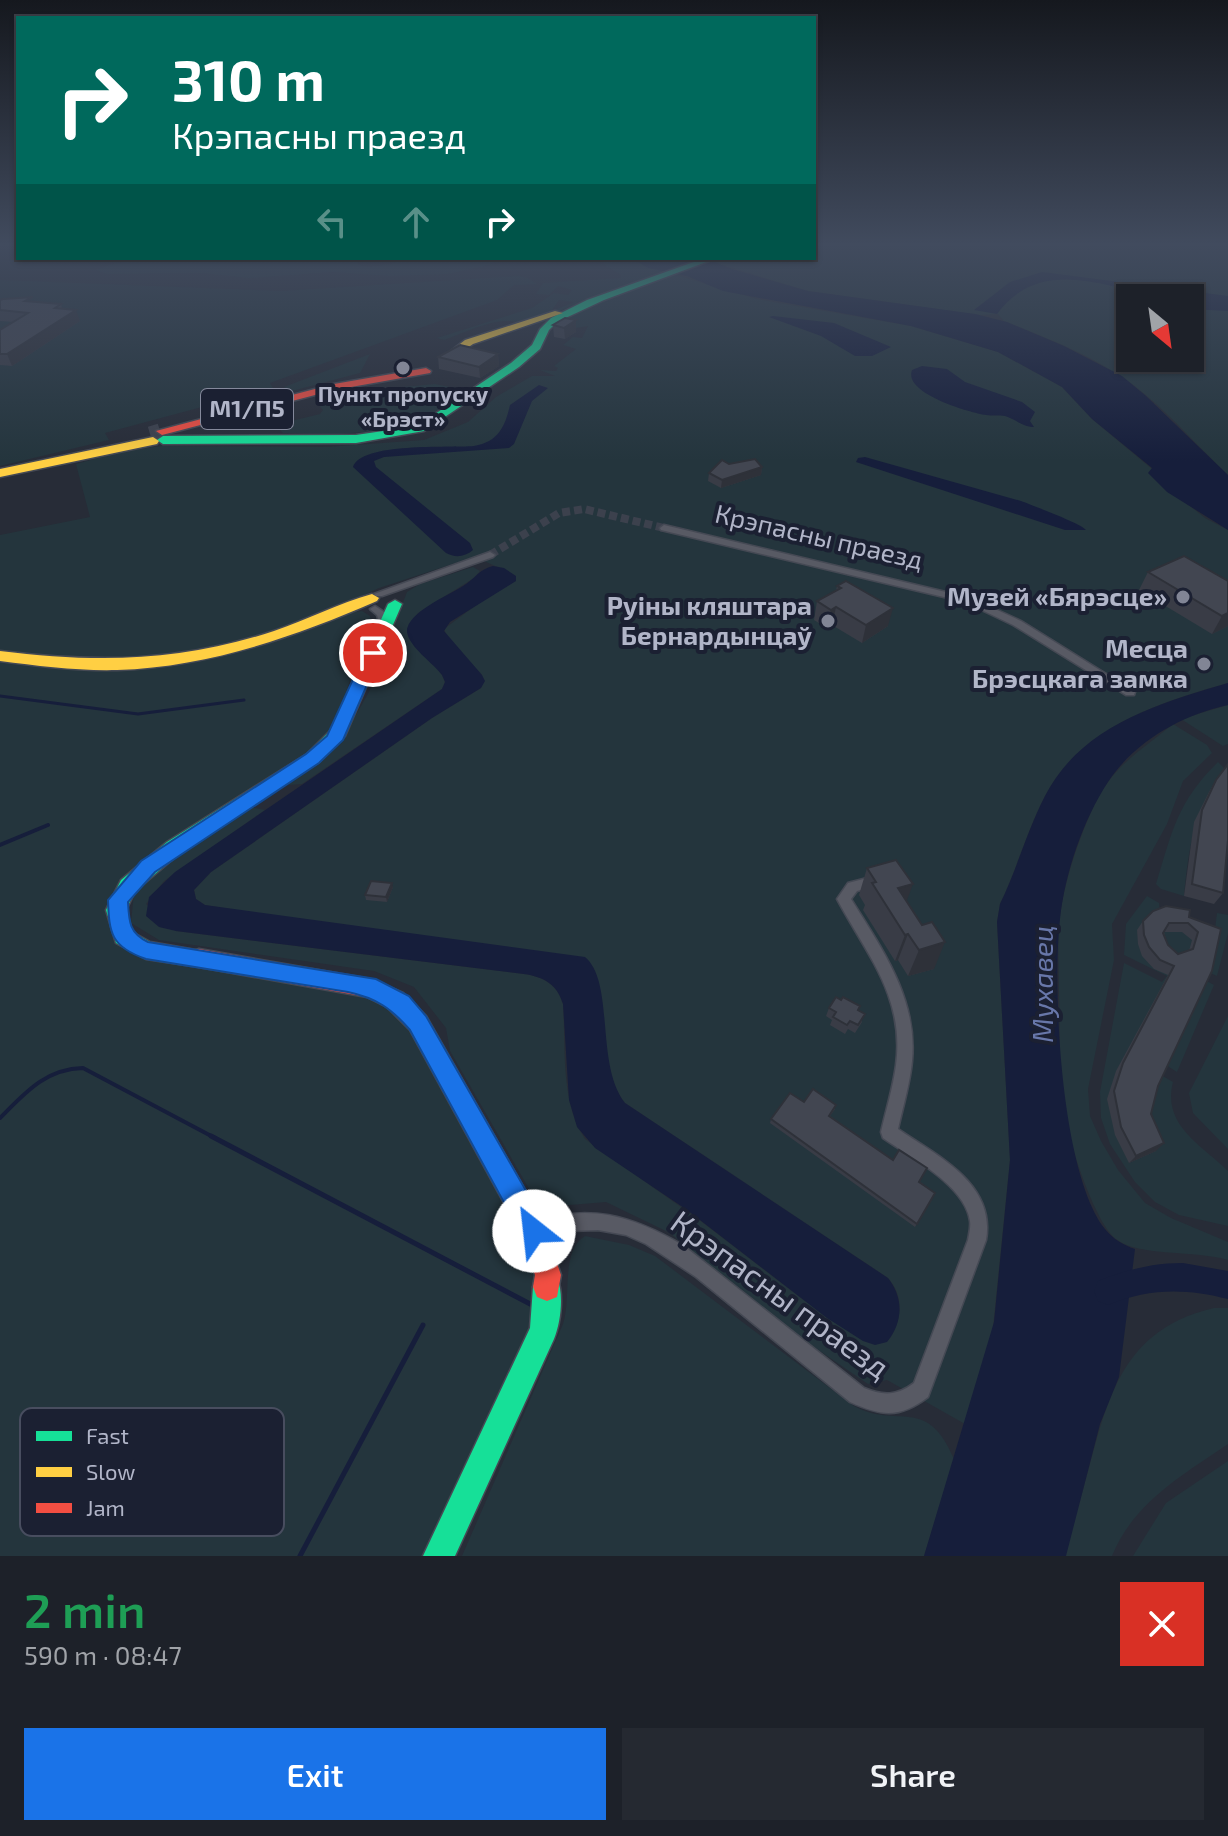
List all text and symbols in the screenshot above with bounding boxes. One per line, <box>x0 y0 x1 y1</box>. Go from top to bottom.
text: 310 m <box>172 45 325 112</box>
icon: right <box>40 48 144 152</box>
text: Крэпасны праезд <box>172 113 466 156</box>
icon: left <box>310 200 354 244</box>
icon: ahead <box>394 200 438 244</box>
icon: right <box>478 200 522 244</box>
north arrow <box>1116 284 1204 372</box>
map controls <box>1116 284 1204 372</box>
marker: Пункт пропуску «Брэст» <box>394 359 412 377</box>
place label: Пункт пропуску «Брэст» <box>318 380 489 431</box>
road number: М1/П5 <box>201 389 293 429</box>
street label: Крэпасны праезд <box>712 497 926 575</box>
place label: Музей «Бярэсце» <box>947 580 1167 611</box>
marker: Музей «Бярэсце» <box>1174 588 1192 606</box>
place label: Руіны кляштара Бернардынцаў <box>607 589 812 650</box>
marker: Руіны кляштара Бернардынцаў <box>819 612 837 630</box>
pin <box>339 619 407 687</box>
icon: arrive <box>351 631 395 675</box>
place label: Месца Брэсцкага замка <box>972 632 1188 693</box>
marker: Месца Брэсцкага замка <box>1195 655 1213 673</box>
water label: Мухавец <box>1025 925 1059 1043</box>
position arrow <box>492 1189 576 1273</box>
street label: Крэпасны праезд <box>664 1201 898 1386</box>
legend <box>20 1408 284 1536</box>
text: Fast <box>86 1422 129 1448</box>
text: Slow <box>86 1458 135 1484</box>
text: Jam <box>86 1494 125 1520</box>
text: 2 min <box>24 1580 145 1638</box>
button: close <box>1120 1582 1204 1666</box>
text: 590 m · 08:47 <box>24 1639 182 1670</box>
button: Exit <box>24 1728 606 1820</box>
button: Share <box>622 1728 1204 1820</box>

